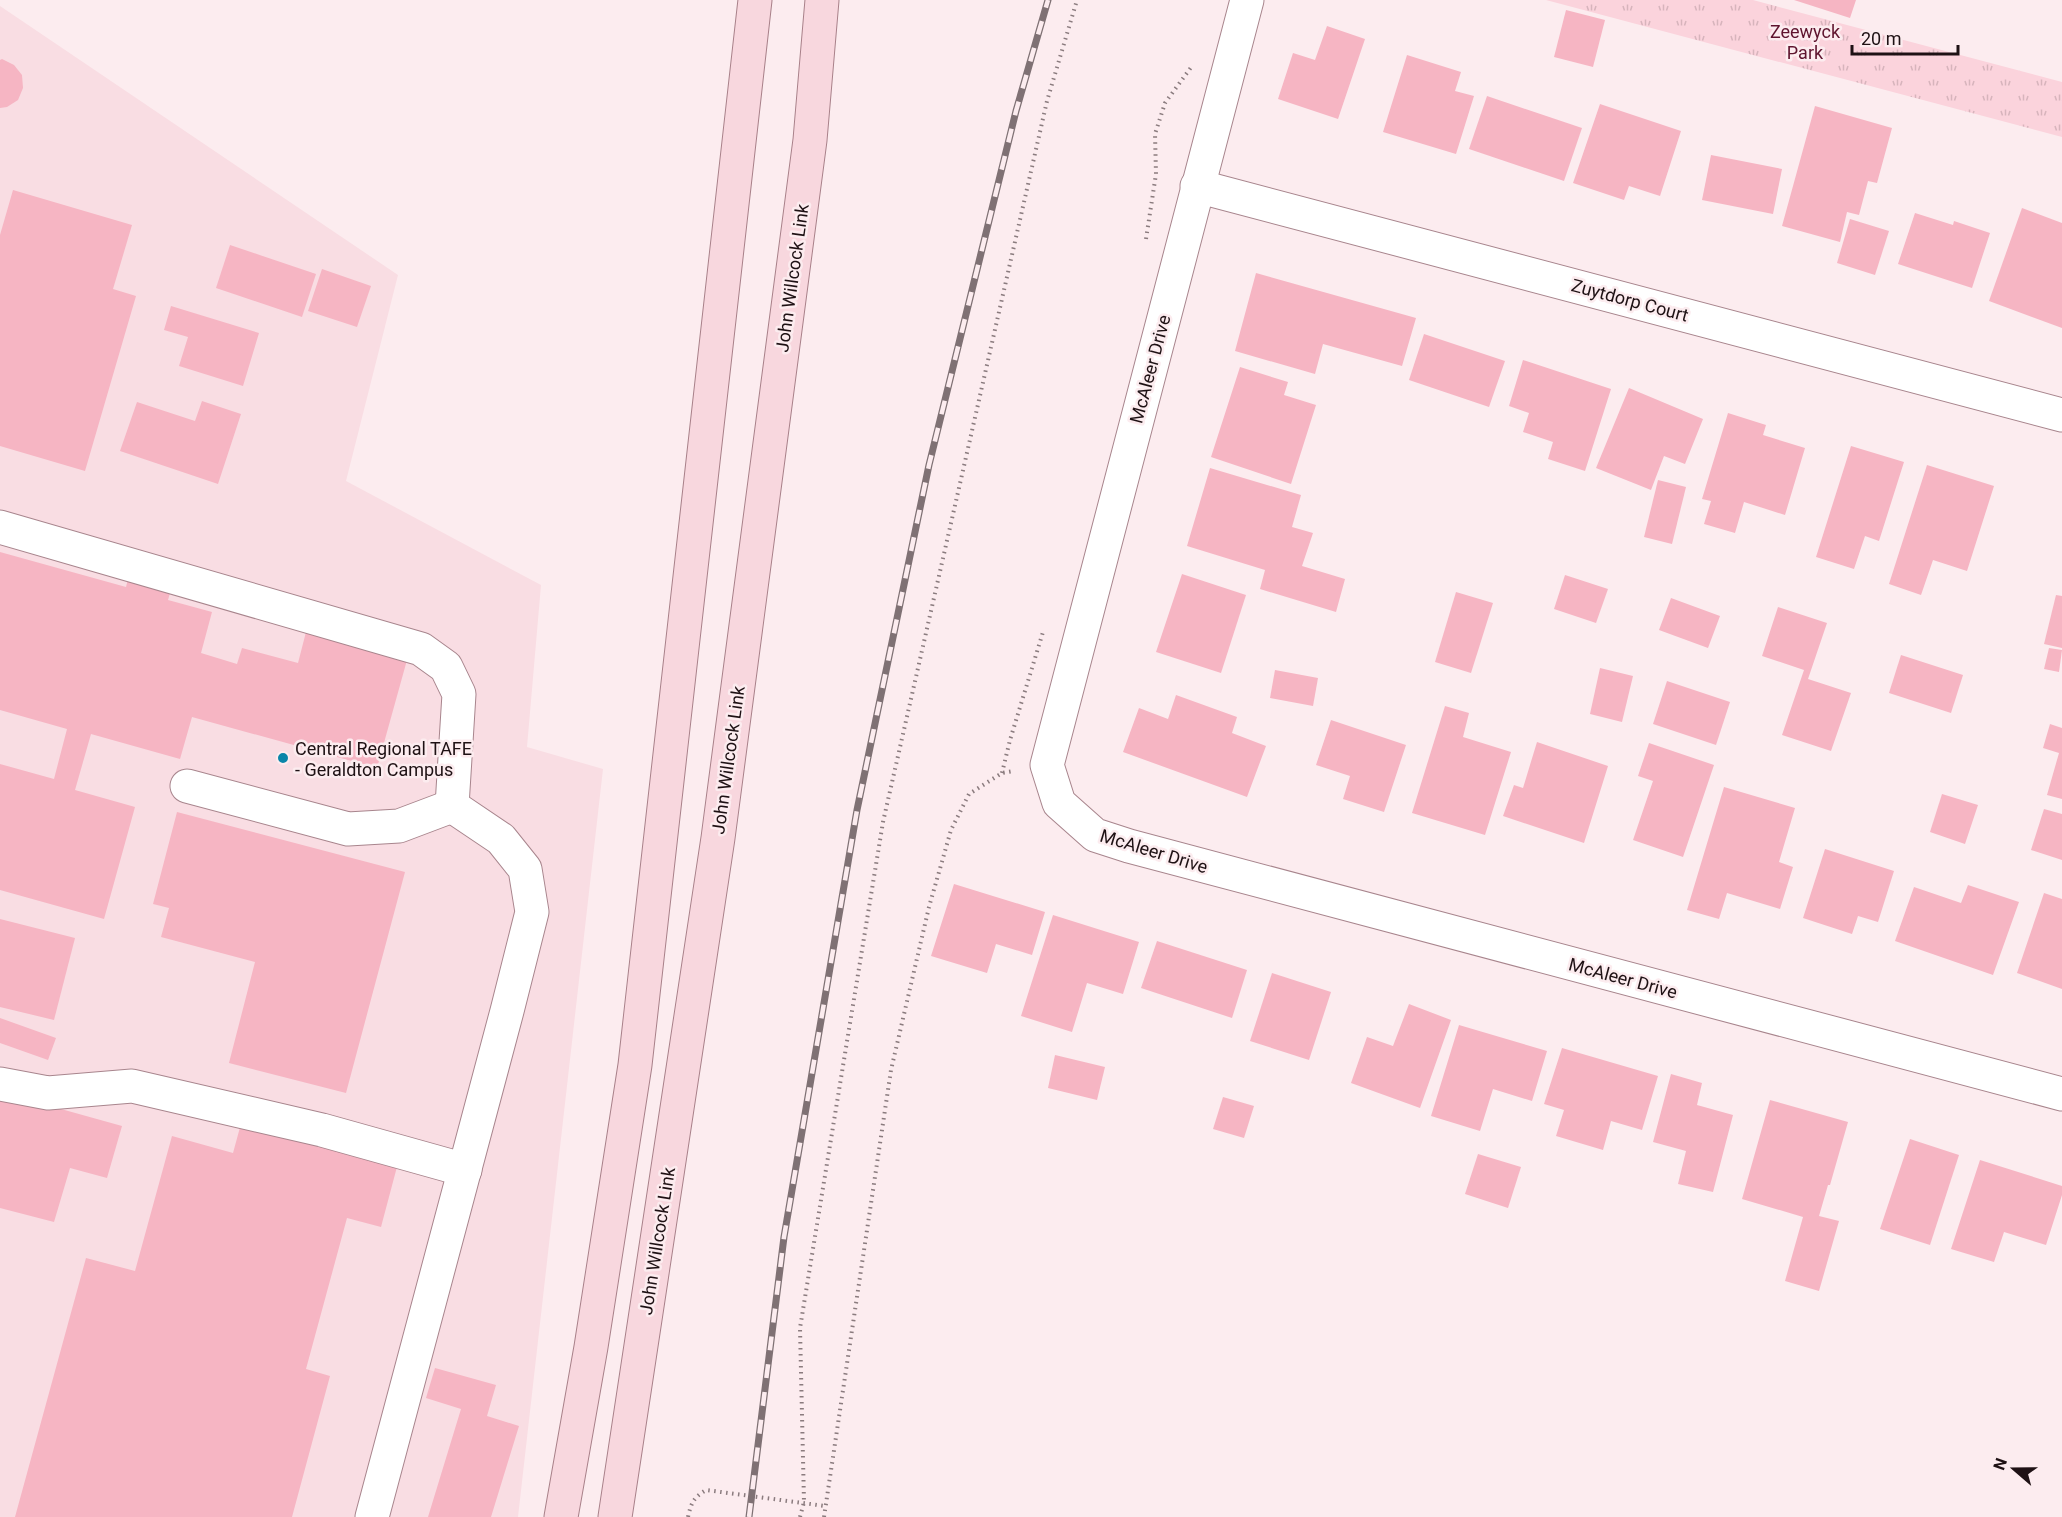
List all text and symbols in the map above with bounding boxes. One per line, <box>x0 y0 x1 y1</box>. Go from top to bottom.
scale bar <box>1852 18 1958 56</box>
park label: Zeewyck Park <box>1770 21 1841 63</box>
text: 20 m <box>1861 28 1901 49</box>
street label: John Willcock Link <box>771 202 813 353</box>
street label: Zuytdorp Court <box>1569 274 1691 326</box>
street label: McAleer Drive <box>1125 312 1175 426</box>
street label: John Willcock Link <box>707 684 749 835</box>
place label: Central Regional TAFE - Geraldton Campus <box>295 738 472 780</box>
marker: Central Regional TAFE - Geraldton Campus <box>276 751 290 765</box>
street label: McAleer Drive <box>1098 825 1210 877</box>
street label: McAleer Drive <box>1566 953 1680 1003</box>
street label: John Willcock Link <box>635 1165 679 1316</box>
north arrow <box>1984 1439 2044 1499</box>
text: N <box>1990 1455 2011 1473</box>

